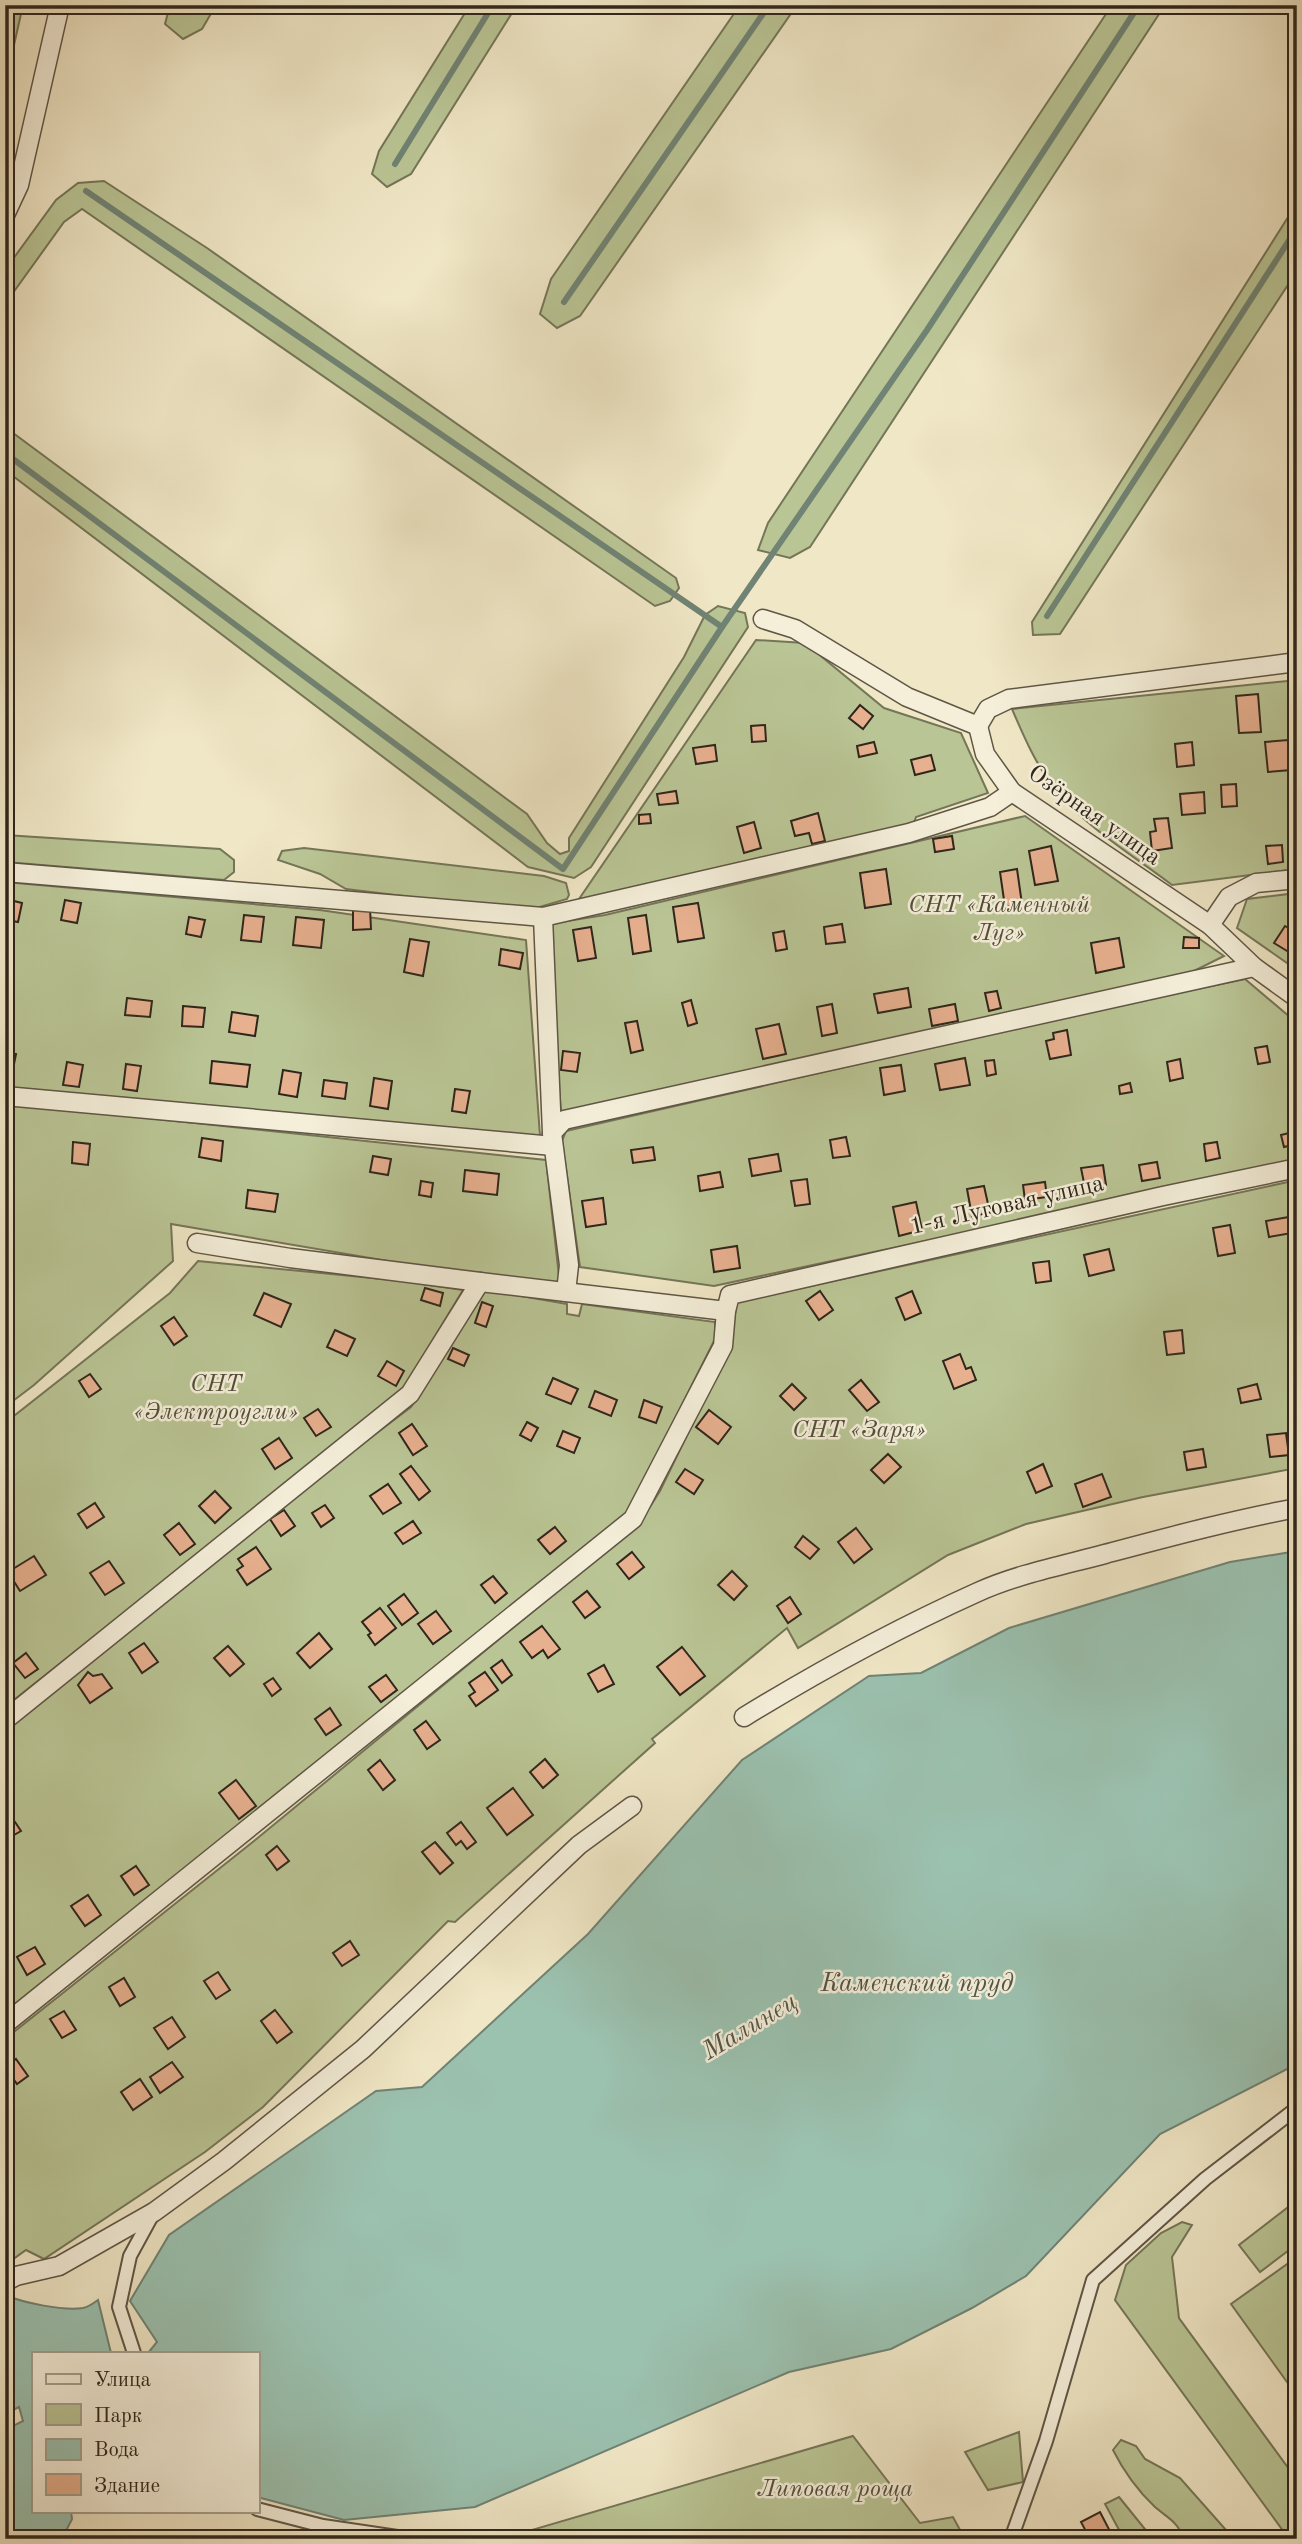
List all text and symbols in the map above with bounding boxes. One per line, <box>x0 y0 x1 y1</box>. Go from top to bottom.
street label: Озёрная улица <box>1023 761 1165 871</box>
park label: СНТ «Каменный Луг» <box>908 894 1090 946</box>
street label: 1-я Луговая улица <box>908 1172 1107 1240</box>
park label: СНТ «Электроугли» <box>134 1373 298 1425</box>
park label: СНТ «Заря» <box>792 1418 926 1443</box>
water label: Каменский пруд <box>820 1971 1013 1997</box>
water label: Малинец <box>697 1989 802 2066</box>
legend <box>32 2352 259 2512</box>
text: Улица <box>94 2370 151 2391</box>
text: Парк <box>94 2406 143 2427</box>
text: Вода <box>94 2440 139 2461</box>
text: Здание <box>94 2476 160 2497</box>
park label: Липовая роща <box>757 2478 913 2502</box>

